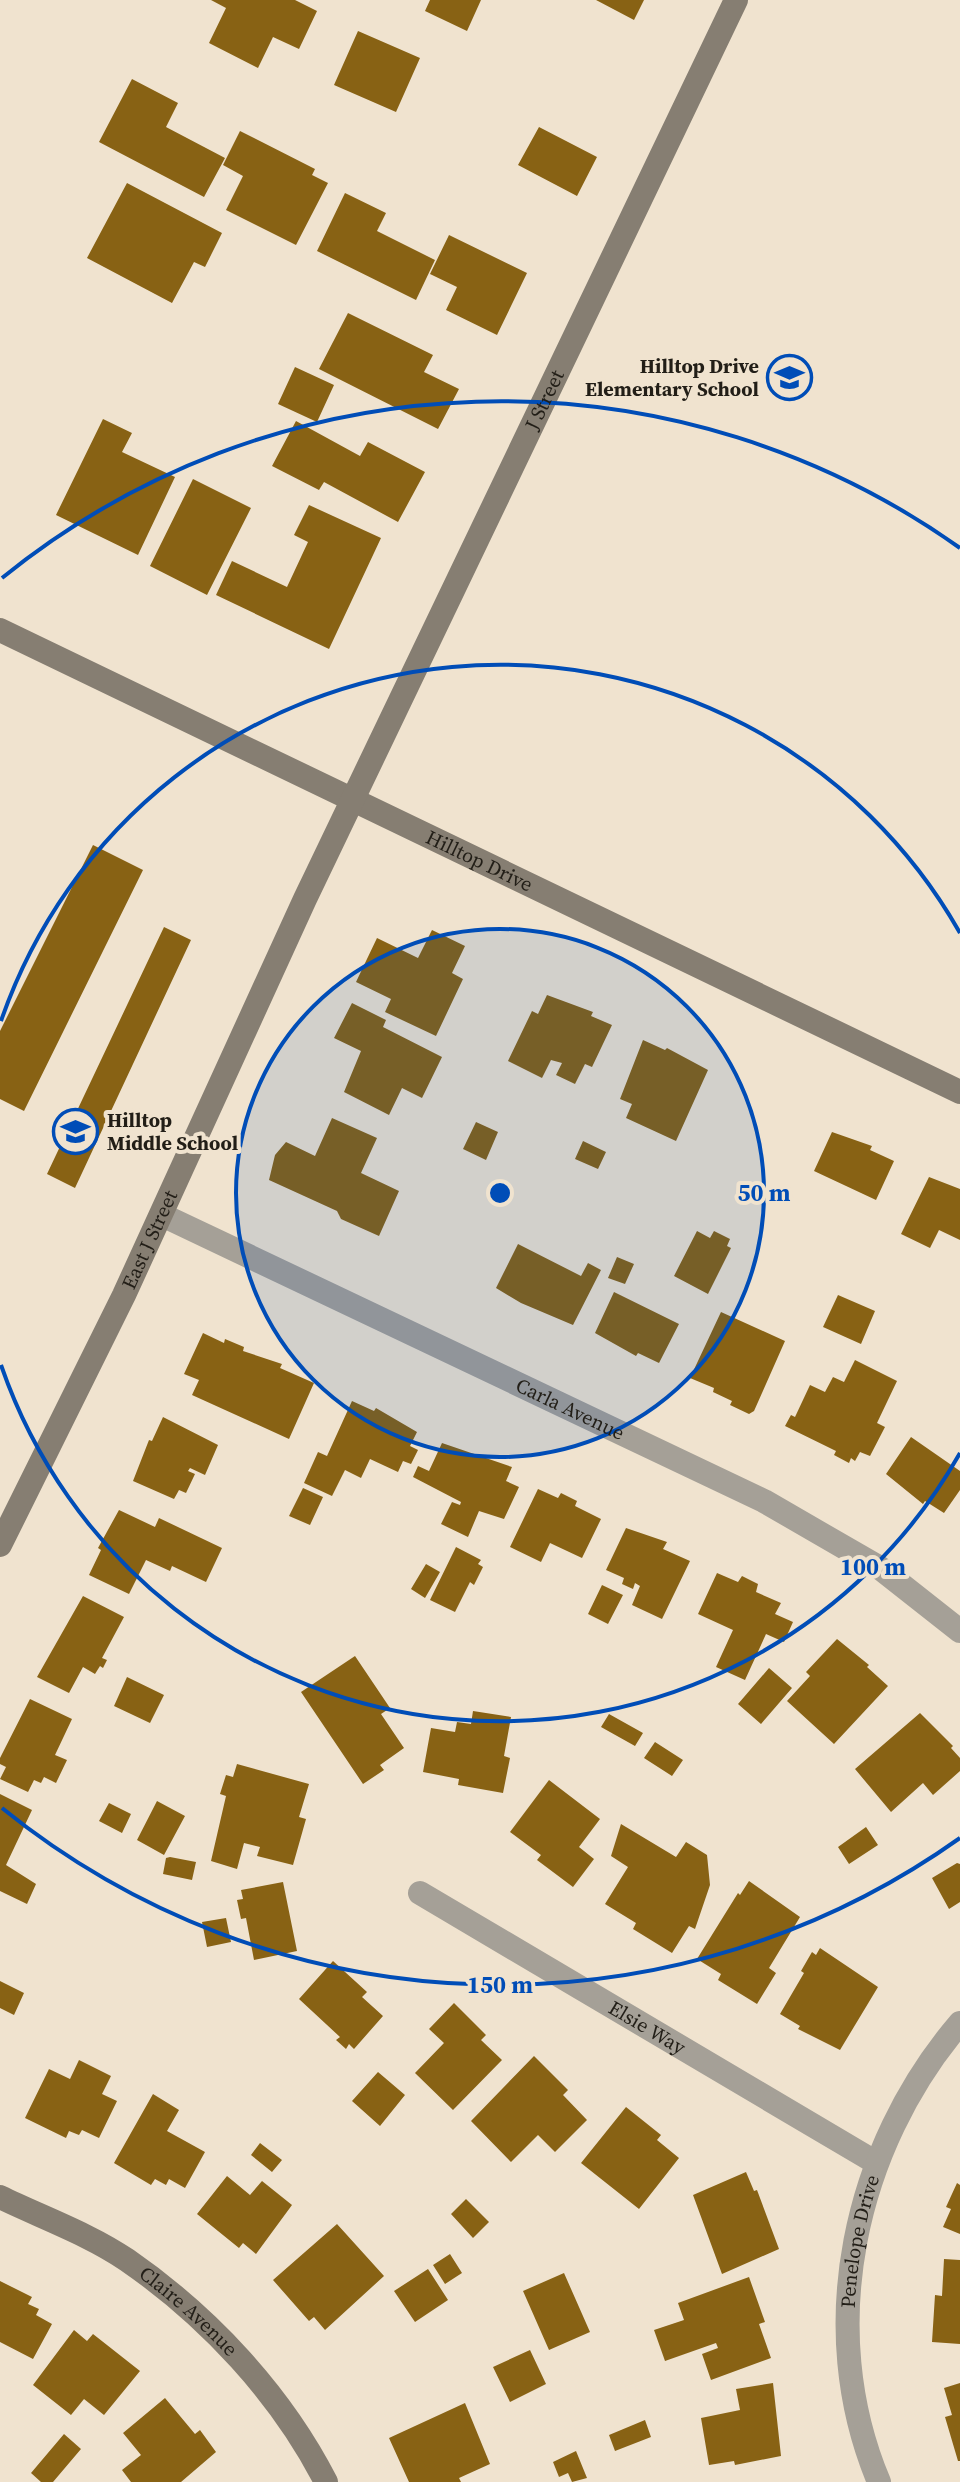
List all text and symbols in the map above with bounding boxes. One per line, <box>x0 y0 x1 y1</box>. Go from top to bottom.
place label: Hilltop Drive Elementary School <box>585 352 759 403</box>
school or university icon: Hilltop Drive Elementary School <box>766 354 814 402</box>
street label: J Street <box>517 365 571 436</box>
street label: Hilltop Drive <box>421 823 538 898</box>
place label: Hilltop Middle School <box>107 1106 238 1157</box>
school or university icon: Hilltop Middle School <box>52 1108 100 1156</box>
text: 50 m <box>738 1176 791 1209</box>
centre of rings <box>486 1179 514 1207</box>
street label: East J Street <box>115 1185 184 1294</box>
street label: Carla Avenue <box>511 1371 629 1447</box>
text: 100 m <box>840 1550 906 1583</box>
text: 150 m <box>467 1968 533 2001</box>
street label: Elsie Way <box>604 1994 692 2061</box>
street label: Penelope Drive <box>834 2171 886 2308</box>
street label: Claire Avenue <box>134 2259 244 2362</box>

